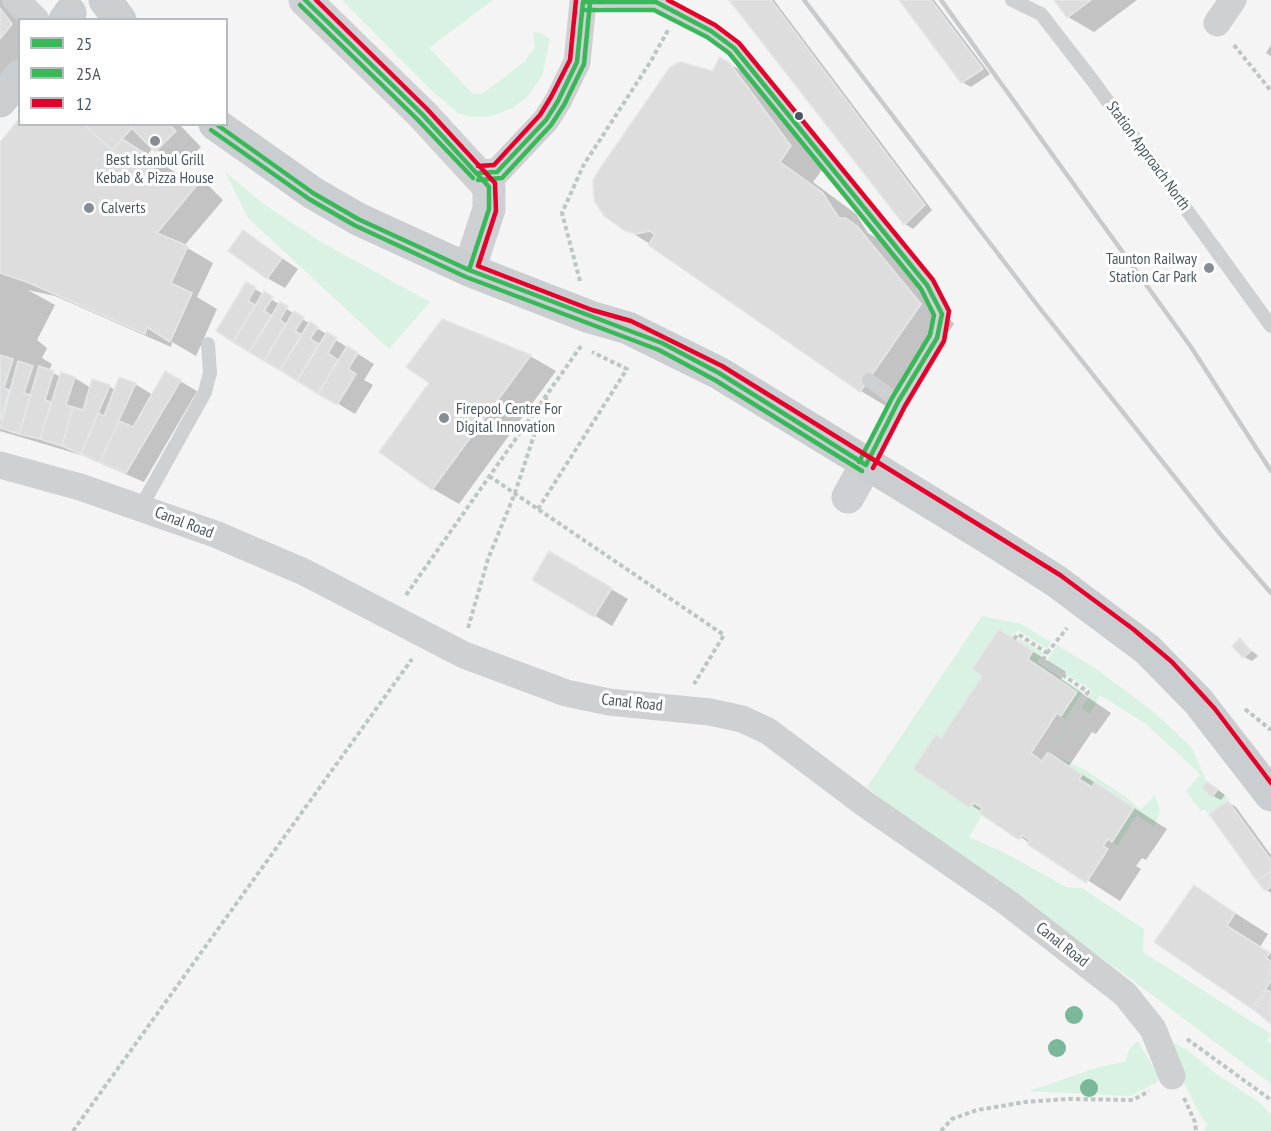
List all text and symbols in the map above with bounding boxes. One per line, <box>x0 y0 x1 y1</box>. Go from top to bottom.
legend <box>18 18 228 126</box>
text: 25 <box>76 32 92 55</box>
text: 25A <box>76 62 101 85</box>
text: 12 <box>76 92 92 115</box>
street label: Station Approach North <box>1102 98 1194 214</box>
unlabelled marker <box>793 110 805 122</box>
marker: Best Istanbul Grill Kebab & Pizza House <box>148 134 162 148</box>
place label: Best Istanbul Grill Kebab & Pizza House <box>96 150 214 188</box>
place label: Calverts <box>101 198 146 218</box>
marker: Calverts <box>82 201 96 215</box>
place label: Taunton Railway Station Car Park <box>1106 249 1197 287</box>
marker: Taunton Railway Station Car Park <box>1202 261 1216 275</box>
place label: Firepool Centre For Digital Innovation <box>456 399 562 437</box>
marker: Firepool Centre For Digital Innovation <box>437 411 451 425</box>
street label: Canal Road <box>152 503 216 543</box>
street label: Canal Road <box>600 690 664 716</box>
street label: Canal Road <box>1032 919 1092 971</box>

